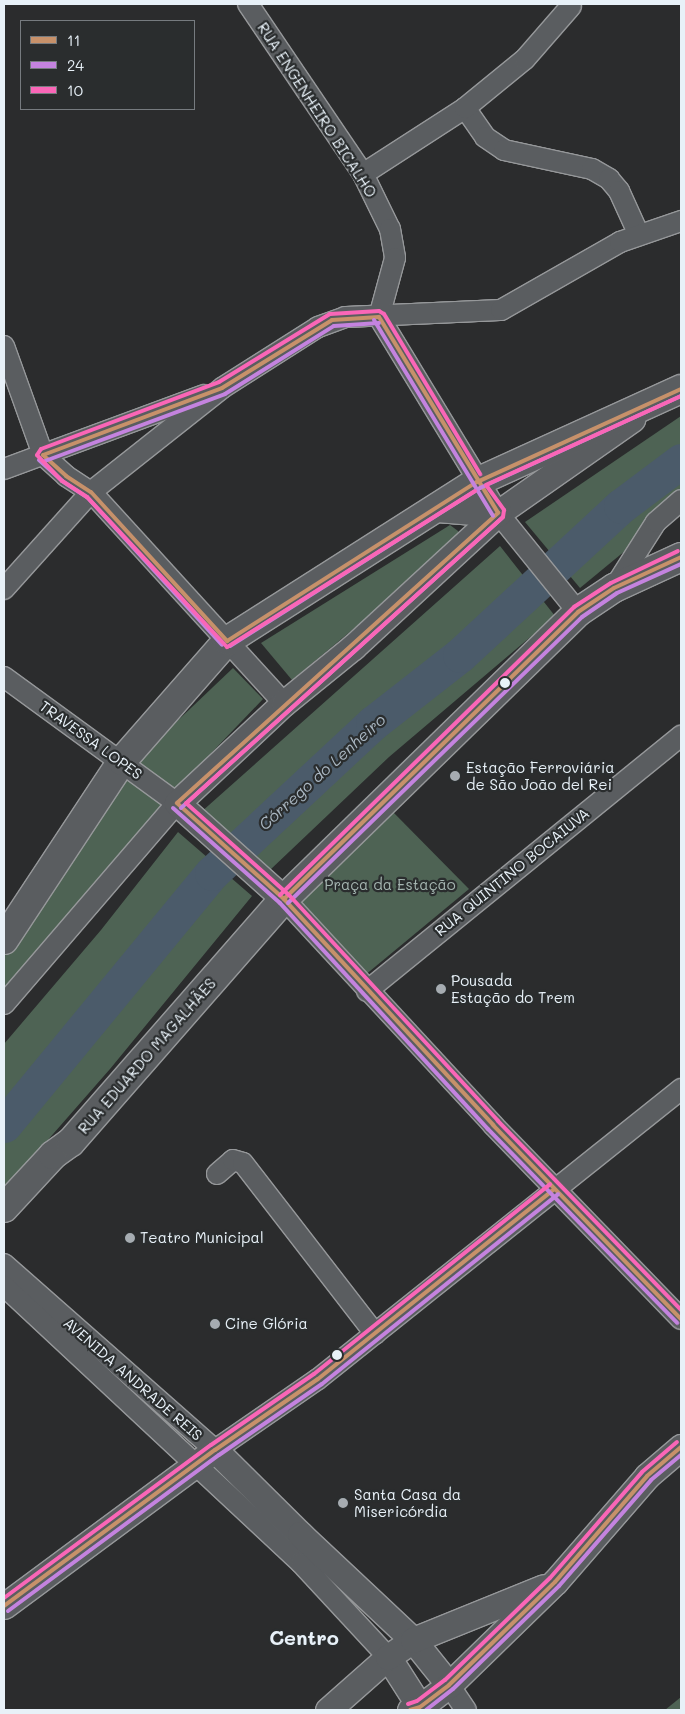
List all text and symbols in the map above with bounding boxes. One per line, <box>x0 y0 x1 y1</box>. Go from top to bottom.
street label: RUA ENGENHEIRO BICALHO <box>254 19 380 201</box>
legend <box>20 20 195 110</box>
text: 11 <box>67 30 80 50</box>
text: 24 <box>67 55 84 75</box>
text: 10 <box>67 80 83 100</box>
unlabelled marker <box>500 678 510 688</box>
street label: TRAVESSA LOPES <box>36 697 146 783</box>
water label: Córrego do Lenheiro <box>255 710 389 834</box>
place label: Estação Ferroviária de São João del Rei <box>466 758 615 793</box>
marker: Estação Ferroviária de São João del Rei <box>448 769 462 783</box>
street label: RUA QUINTINO BOCAIUVA <box>431 804 593 940</box>
park label: Praça da Estação <box>324 876 456 894</box>
place label: Pousada Estação do Trem <box>451 971 575 1006</box>
street label: RUA EDUARDO MAGALHÃES <box>74 974 220 1138</box>
marker: Pousada Estação do Trem <box>435 983 447 995</box>
place label: Teatro Municipal <box>140 1229 264 1247</box>
marker: Teatro Municipal <box>124 1232 136 1244</box>
street label: AVENIDA ANDRADE REIS <box>60 1314 206 1444</box>
place label: Cine Glória <box>225 1315 308 1333</box>
marker: Cine Glória <box>209 1318 221 1330</box>
unlabelled marker <box>332 1350 342 1360</box>
place label: Santa Casa da Misericórdia <box>354 1485 461 1520</box>
marker: Santa Casa da Misericórdia <box>336 1496 350 1510</box>
district label: Centro <box>269 1625 339 1649</box>

